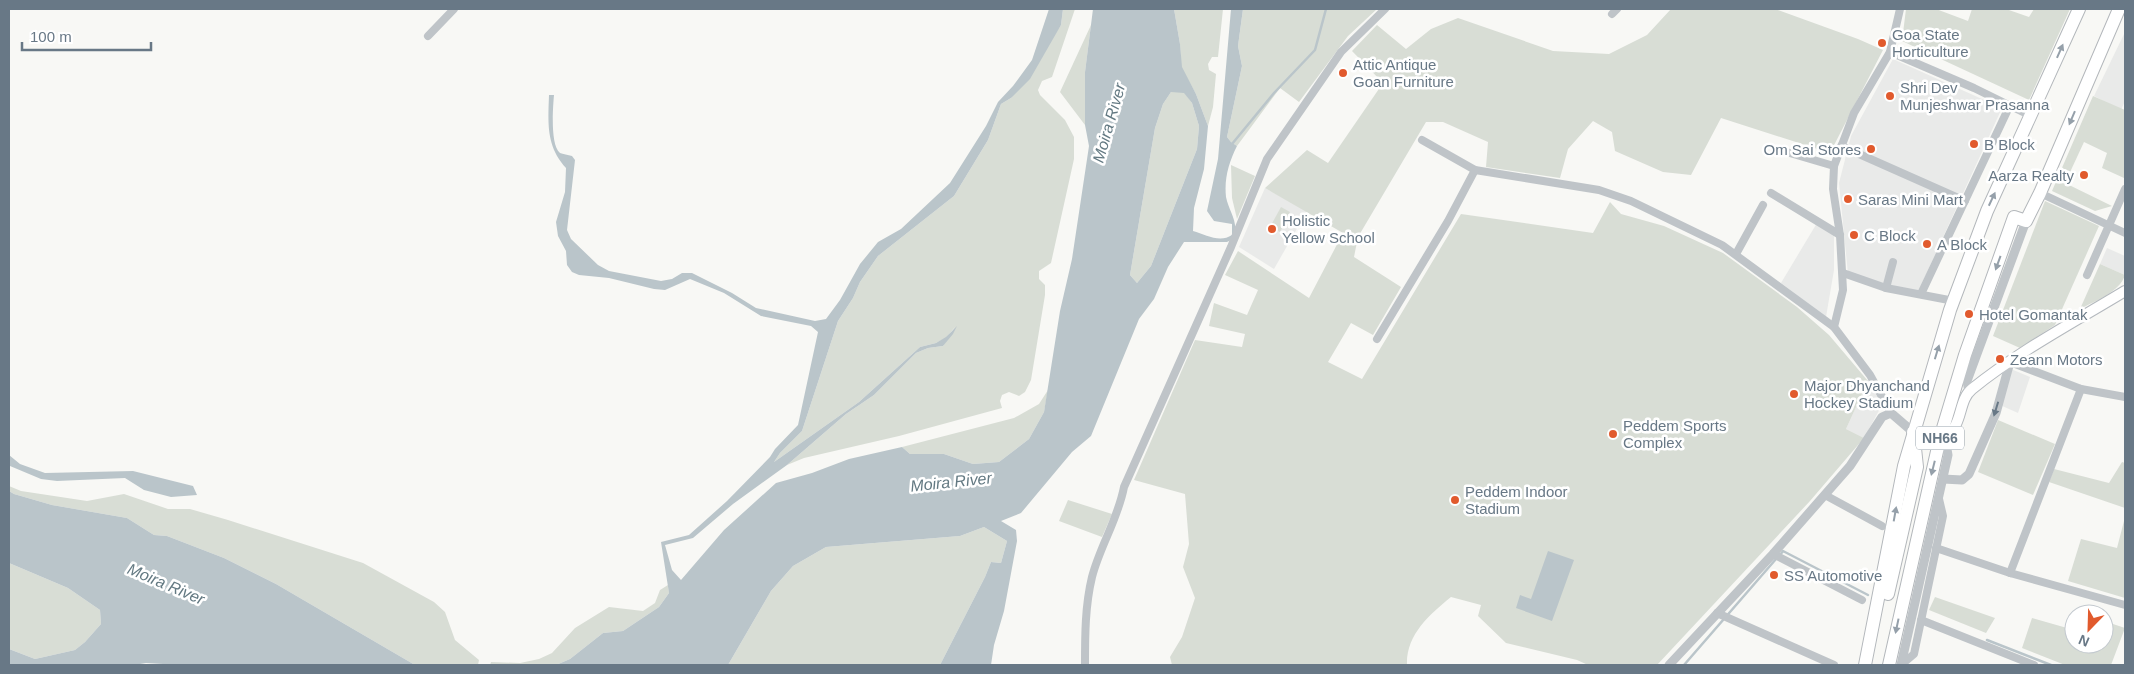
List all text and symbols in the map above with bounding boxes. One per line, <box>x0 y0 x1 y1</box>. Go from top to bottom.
scale bar <box>22 20 151 52</box>
place label: Goa State Horticulture <box>1892 26 1969 60</box>
text: 100 m <box>30 28 72 45</box>
marker: Goa State Horticulture <box>1876 37 1888 49</box>
one-way arrow <box>2056 44 2064 58</box>
place label: Attic Antique Goan Furniture <box>1353 56 1454 90</box>
marker: Attic Antique Goan Furniture <box>1337 67 1349 79</box>
place label: Shri Dev Munjeshwar Prasanna <box>1900 79 2050 113</box>
water label: Moira River <box>1090 81 1129 165</box>
marker: Shri Dev Munjeshwar Prasanna <box>1884 90 1896 102</box>
one-way arrow <box>2068 111 2076 125</box>
place label: B Block <box>1984 136 2035 153</box>
marker: B Block <box>1968 138 1980 150</box>
place label: Om Sai Stores <box>1763 141 1861 158</box>
marker: Om Sai Stores <box>1865 143 1877 155</box>
place label: Aarza Realty <box>1988 167 2074 184</box>
marker: Aarza Realty <box>2078 169 2090 181</box>
place label: Saras Mini Mart <box>1858 191 1964 208</box>
one-way arrow <box>1989 192 1997 206</box>
marker: Saras Mini Mart <box>1842 193 1854 205</box>
place label: Holistic Yellow School <box>1282 212 1375 246</box>
marker: Holistic Yellow School <box>1266 223 1278 235</box>
place label: C Block <box>1864 227 1916 244</box>
marker: C Block <box>1848 229 1860 241</box>
place label: A Block <box>1937 236 1988 253</box>
marker: A Block <box>1921 238 1933 250</box>
one-way arrow <box>1994 256 2002 271</box>
place label: Hotel Gomantak <box>1979 306 2088 323</box>
marker: Hotel Gomantak <box>1963 308 1975 320</box>
one-way arrow <box>1934 344 1942 359</box>
place label: Zeann Motors <box>2010 351 2103 368</box>
marker: Zeann Motors <box>1994 353 2006 365</box>
place label: Major Dhyanchand Hockey Stadium <box>1804 377 1930 411</box>
marker: Major Dhyanchand Hockey Stadium <box>1788 388 1800 400</box>
one-way arrow <box>1992 401 2000 416</box>
place label: Peddem Sports Complex <box>1623 417 1726 451</box>
road number: NH66 <box>1916 426 1964 449</box>
marker: Peddem Sports Complex <box>1607 428 1619 440</box>
one-way arrow <box>1928 460 1936 475</box>
water label: Moira River <box>909 469 993 495</box>
place label: Peddem Indoor Stadium <box>1465 483 1568 517</box>
marker: Peddem Indoor Stadium <box>1449 494 1461 506</box>
one-way arrow <box>1892 506 1900 522</box>
water label: Moira River <box>125 560 208 608</box>
place label: SS Automotive <box>1784 567 1882 584</box>
marker: SS Automotive <box>1768 569 1780 581</box>
north arrow <box>2064 604 2114 654</box>
one-way arrow <box>1893 619 1901 634</box>
text: N <box>2076 632 2092 650</box>

